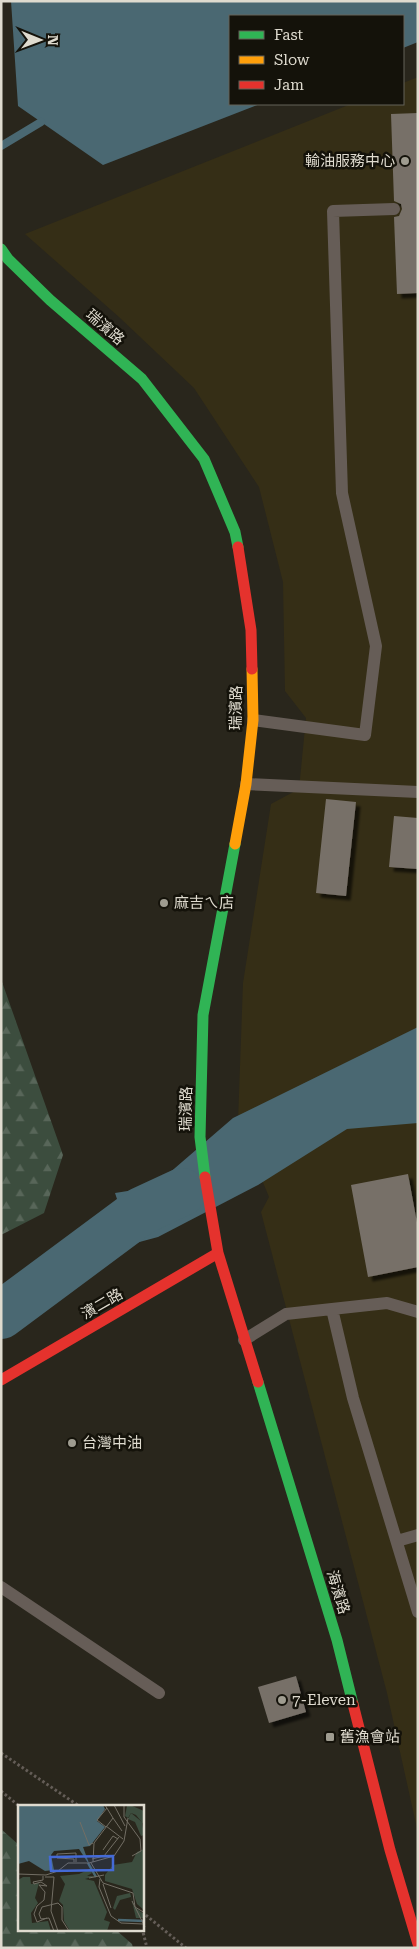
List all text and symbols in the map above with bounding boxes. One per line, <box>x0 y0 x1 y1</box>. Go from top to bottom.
north arrow <box>15 15 65 65</box>
legend <box>229 15 404 105</box>
text: Fast <box>274 26 304 44</box>
text: N <box>45 35 61 46</box>
text: Slow <box>274 51 310 69</box>
text: Jam <box>274 76 304 94</box>
place label: 輸油服務中心 <box>305 152 395 170</box>
marker: 輸油服務中心 <box>399 155 411 167</box>
street label: 瑞濱路 <box>82 305 128 349</box>
street label: 瑞濱路 <box>227 685 245 731</box>
place label: 麻吉ㄟ店 <box>174 894 234 912</box>
marker: 麻吉ㄟ店 <box>158 897 170 909</box>
street label: 瑞濱路 <box>177 1086 195 1132</box>
street label: 濱二路 <box>78 1285 126 1323</box>
place label: 台灣中油 <box>82 1434 142 1452</box>
marker: 台灣中油 <box>66 1437 78 1449</box>
street label: 海濱路 <box>323 1568 353 1616</box>
place label: 7-Eleven <box>292 1691 356 1709</box>
marker: 7-Eleven <box>276 1694 288 1706</box>
place label: 舊漁會站 <box>340 1728 400 1746</box>
marker: 舊漁會站 <box>324 1731 336 1743</box>
inset map <box>18 1805 144 1932</box>

